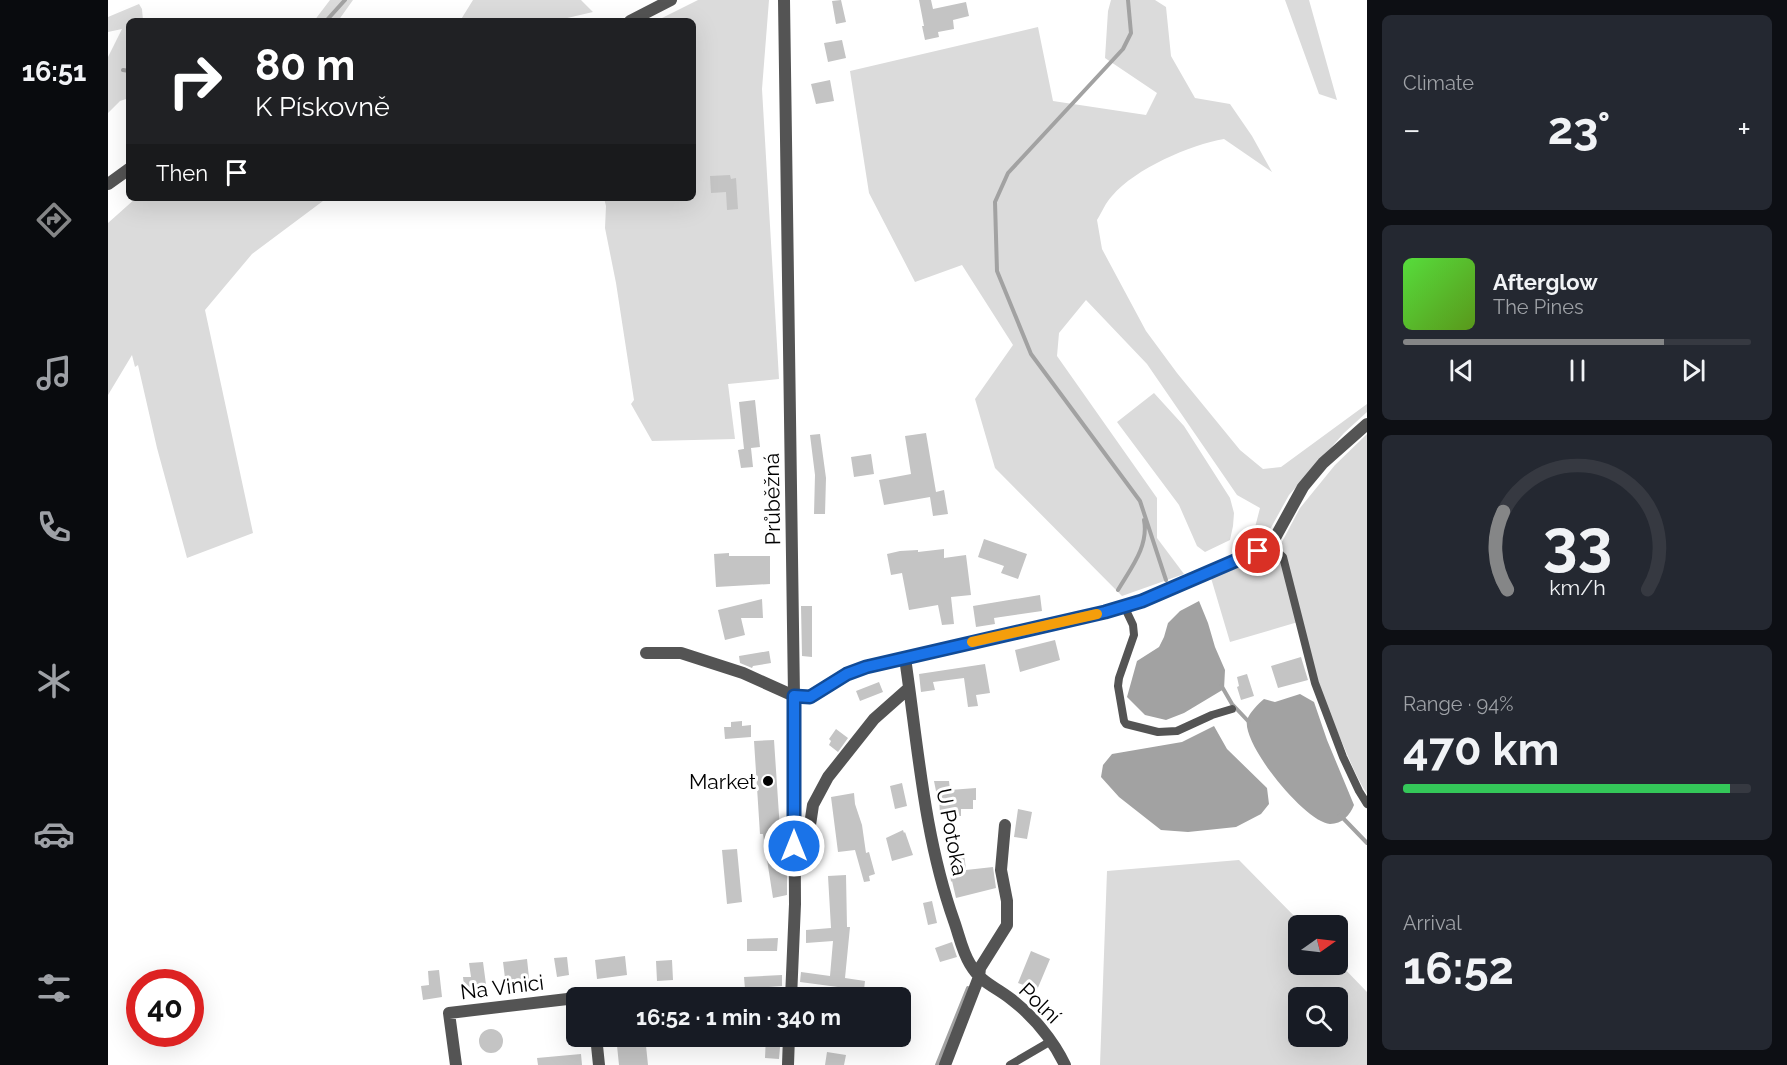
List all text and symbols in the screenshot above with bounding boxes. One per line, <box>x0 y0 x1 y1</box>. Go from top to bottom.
text: 80 m <box>255 41 355 90</box>
icon: right <box>156 42 234 120</box>
text: 16:51 <box>22 56 86 87</box>
text: Climate <box>1403 71 1474 95</box>
text: K Pískovně <box>255 91 390 122</box>
text: 23° <box>1548 102 1610 155</box>
text: − <box>1403 110 1421 149</box>
text: + <box>1737 110 1751 149</box>
icon: arrive <box>220 156 253 189</box>
text: Then <box>156 160 208 186</box>
icon: directions <box>33 199 75 241</box>
text: Afterglow <box>1493 269 1598 295</box>
text: The Pines <box>1493 295 1584 319</box>
icon: music <box>33 352 75 394</box>
icon: previous <box>1445 354 1478 387</box>
icon: pause <box>1561 354 1594 387</box>
icon: next <box>1677 354 1710 387</box>
street label: Průběžná <box>759 453 785 545</box>
text: 33 <box>1542 505 1612 579</box>
icon: phone <box>33 506 75 548</box>
pin <box>1232 525 1283 576</box>
icon: arrive <box>1241 534 1274 567</box>
text: km/h <box>1549 575 1605 600</box>
icon: climate <box>33 660 75 702</box>
text: Range · 94% <box>1403 692 1513 716</box>
text: 470 km <box>1403 723 1559 776</box>
place label: Market <box>689 769 756 794</box>
marker: Market <box>761 774 775 788</box>
street label: U Potoka <box>931 786 973 878</box>
icon: car <box>33 813 75 855</box>
position arrow <box>762 814 826 878</box>
text: Arrival <box>1403 911 1462 935</box>
north arrow <box>1288 915 1348 975</box>
map controls <box>1288 915 1348 1047</box>
text: 16:52 <box>1403 942 1514 995</box>
icon: filters <box>33 967 75 1009</box>
speed limit sign: 40 <box>126 969 204 1047</box>
street label: Na Vinici <box>459 969 545 1005</box>
street label: Polní <box>1014 977 1066 1029</box>
button: search <box>1288 987 1348 1047</box>
text: 16:52 · 1 min · 340 m <box>636 1004 841 1030</box>

